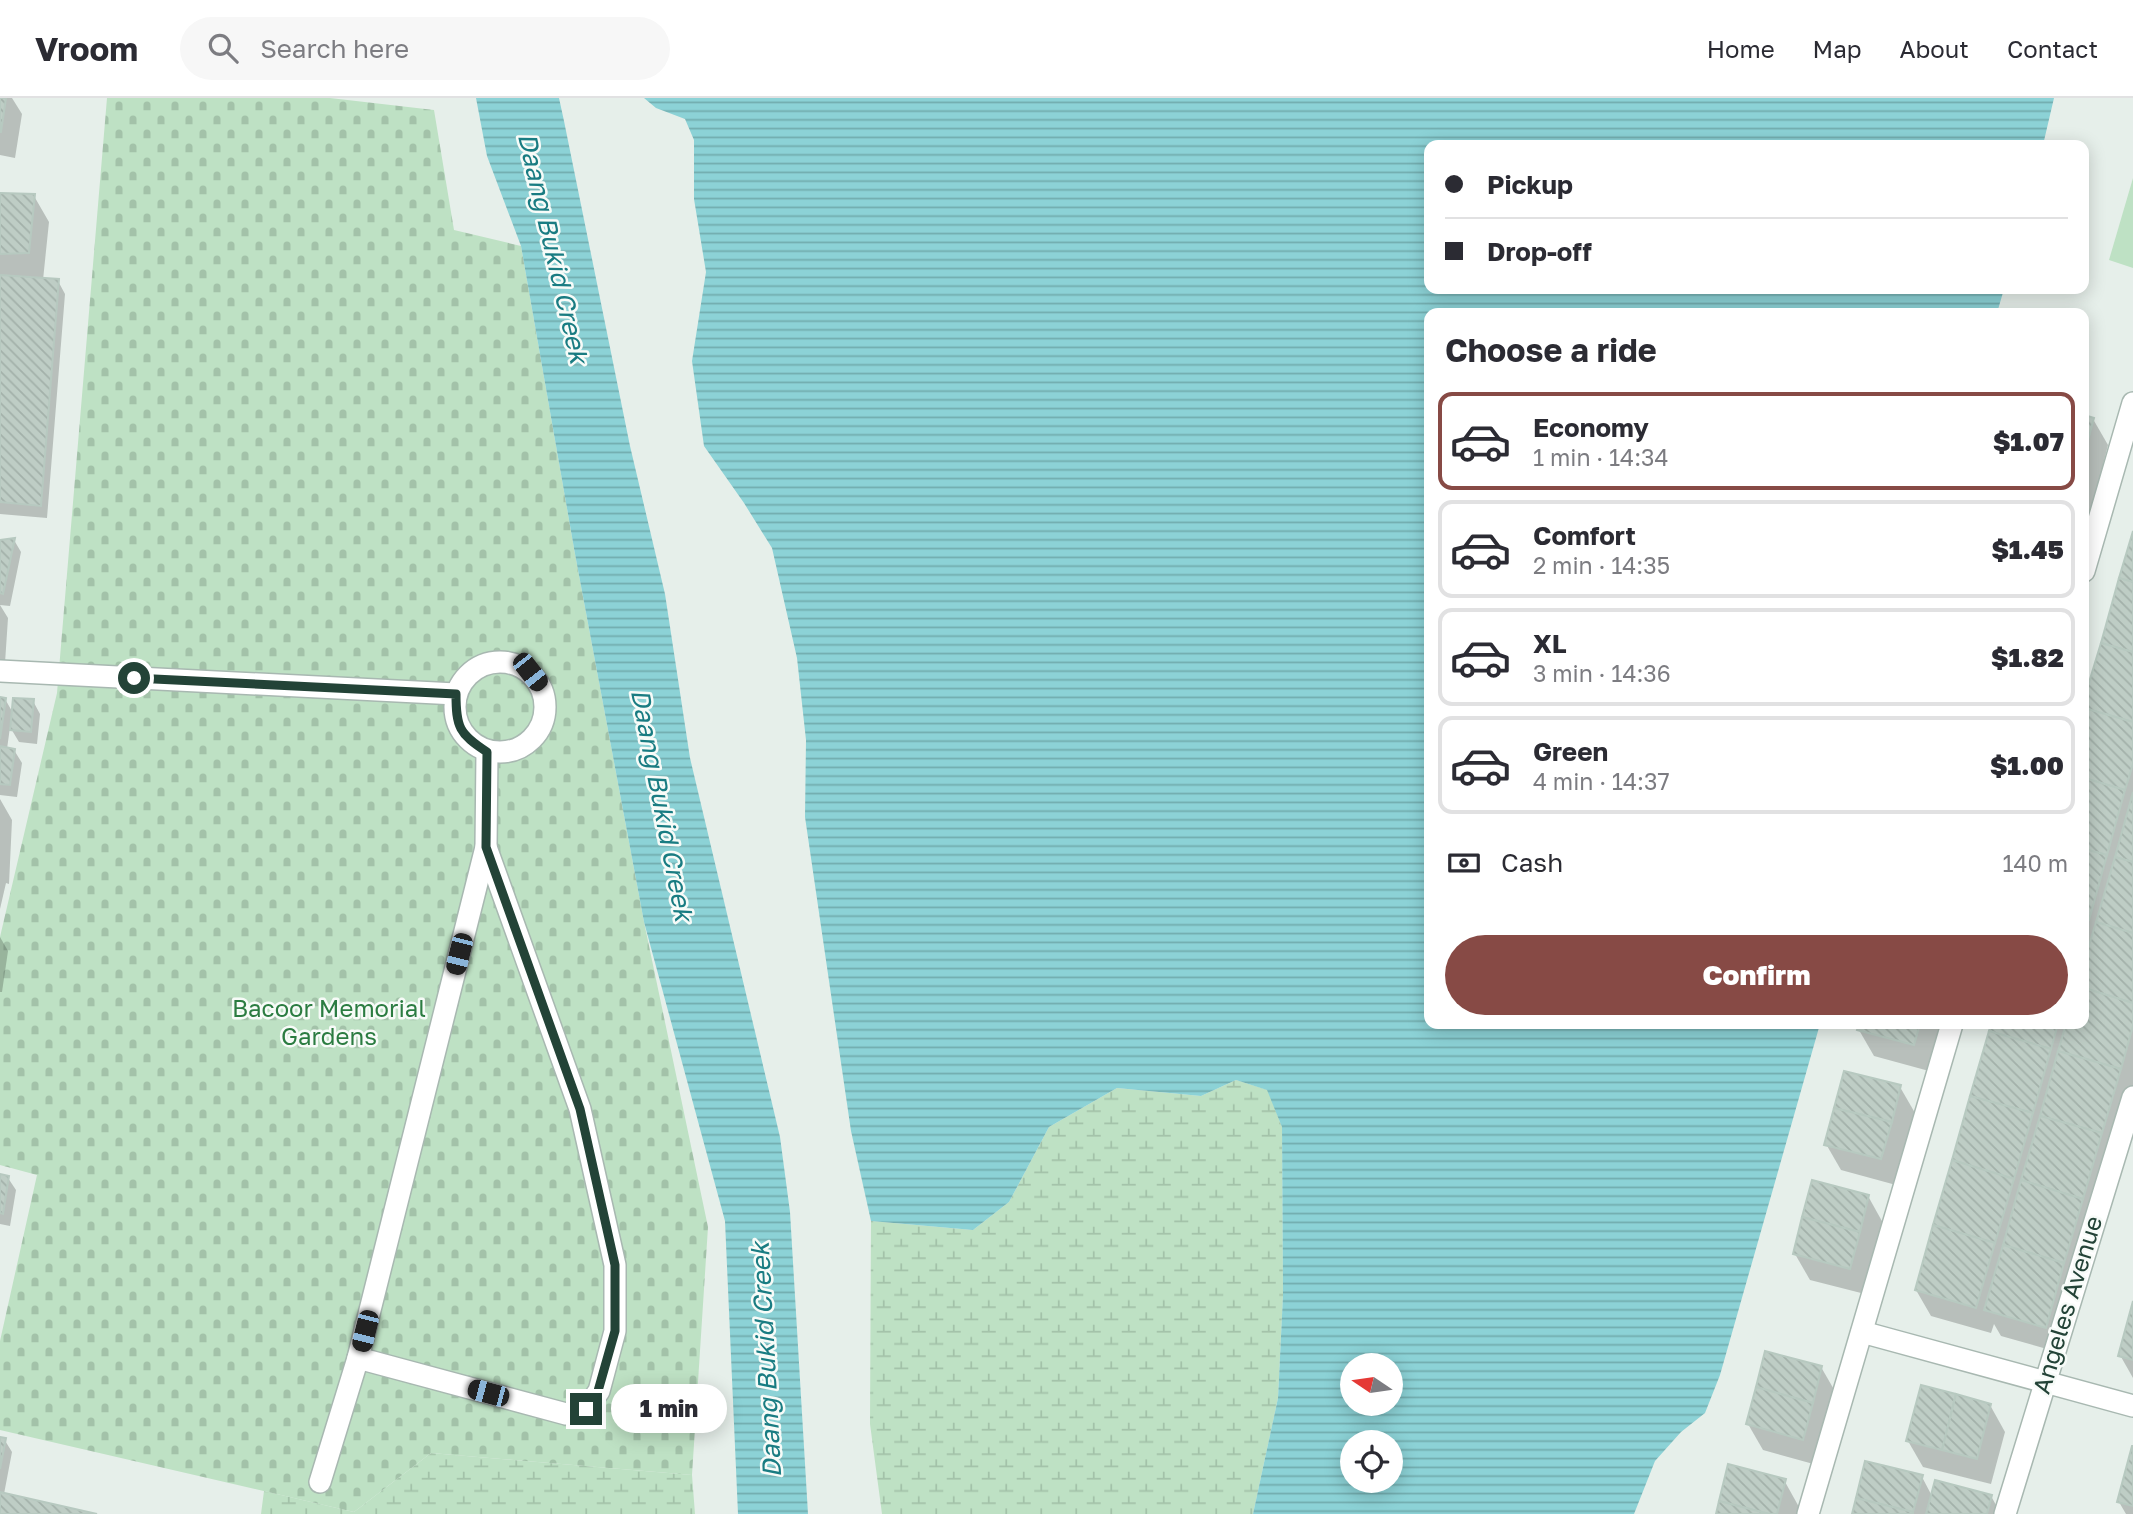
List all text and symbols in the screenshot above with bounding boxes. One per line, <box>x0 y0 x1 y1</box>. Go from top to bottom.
search box <box>180 17 670 80</box>
text: Vroom <box>35 29 138 68</box>
icon: search <box>204 29 242 67</box>
text: Search here <box>260 33 409 64</box>
text: Home <box>1707 34 1775 63</box>
text: Map <box>1813 34 1862 63</box>
text: About <box>1900 34 1969 63</box>
text: Contact <box>2007 34 2098 63</box>
water label: Daang Bukid Creek <box>512 130 596 368</box>
text: Pickup <box>1487 169 1573 200</box>
text: Drop-off <box>1487 236 1592 267</box>
text: Choose a ride <box>1445 331 1657 369</box>
icon: car <box>1449 410 1512 473</box>
text: Economy <box>1533 412 1649 443</box>
text: $1.07 <box>1993 426 2064 457</box>
text: 1 min · 14:34 <box>1533 443 1669 471</box>
icon: car <box>1449 518 1512 581</box>
text: Comfort <box>1533 520 1636 551</box>
text: $1.45 <box>1991 534 2064 565</box>
text: 2 min · 14:35 <box>1533 551 1670 579</box>
icon: car <box>1449 626 1512 689</box>
text: XL <box>1533 628 1567 659</box>
text: $1.82 <box>1991 642 2064 673</box>
car <box>509 649 552 695</box>
text: 3 min · 14:36 <box>1533 659 1671 687</box>
route start <box>118 662 150 694</box>
water label: Daang Bukid Creek <box>625 686 701 926</box>
icon: car <box>1449 734 1512 797</box>
text: Green <box>1533 736 1608 767</box>
text: $1.00 <box>1990 750 2064 781</box>
text: 4 min · 14:37 <box>1533 767 1670 795</box>
icon: cash <box>1445 844 1483 882</box>
text: Cash <box>1501 847 1563 878</box>
text: 140 m <box>2002 849 2068 877</box>
car <box>444 931 475 977</box>
button: Confirm <box>1445 935 2068 1015</box>
park label: Bacoor Memorial Gardens <box>232 993 426 1050</box>
street label: Angeles Avenue <box>2026 1212 2107 1397</box>
water label: Daang Bukid Creek <box>744 1239 787 1479</box>
car <box>350 1308 381 1354</box>
north arrow <box>1340 1353 1404 1416</box>
map controls <box>1340 1353 1403 1493</box>
car <box>465 1377 512 1409</box>
callout: 1 min <box>610 1384 726 1434</box>
route end <box>570 1393 602 1425</box>
text: 1 min <box>640 1394 698 1422</box>
button: locate <box>1340 1430 1403 1493</box>

